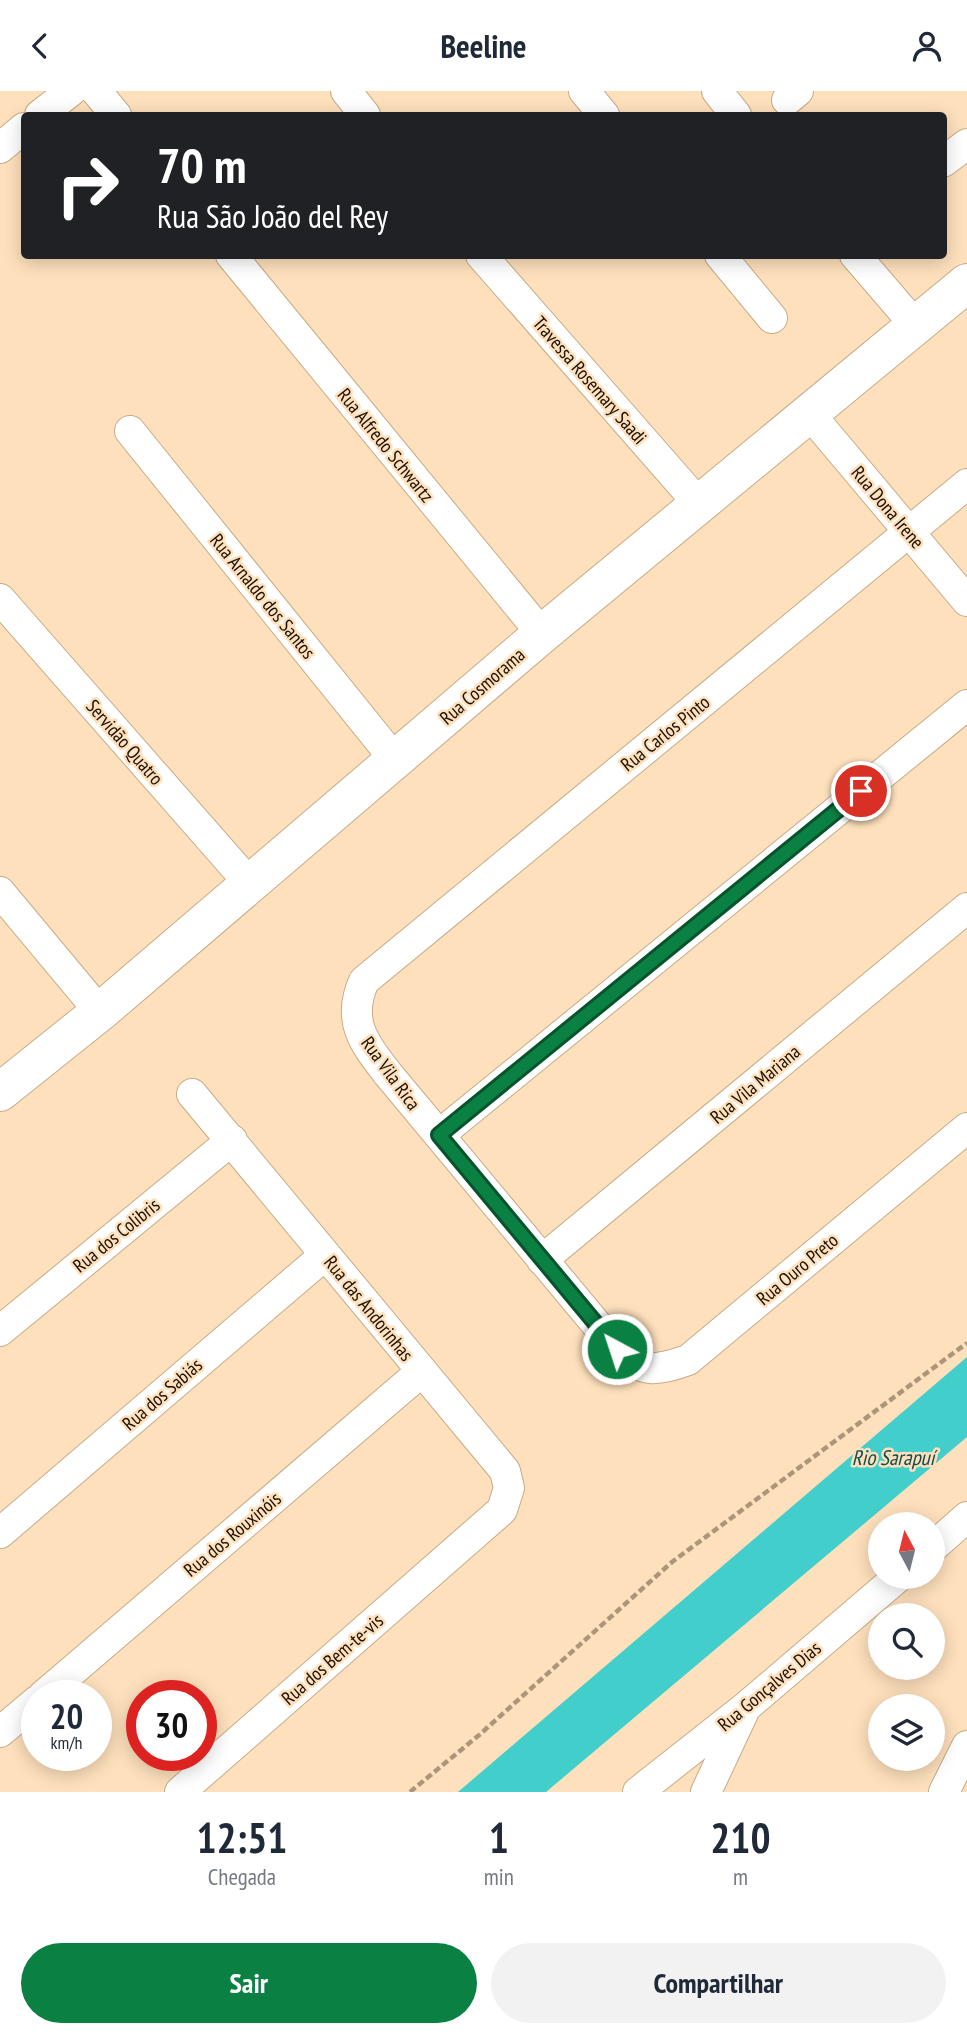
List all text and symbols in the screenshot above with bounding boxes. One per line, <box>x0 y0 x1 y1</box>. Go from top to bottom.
text: Beeline <box>440 25 527 67</box>
icon: back <box>21 27 59 65</box>
icon: person <box>908 27 946 65</box>
text: 70 m <box>157 133 246 197</box>
icon: right <box>42 140 133 231</box>
text: Rua São João del Rey <box>157 195 388 237</box>
street label: Travessa Rosemary Saadi <box>528 311 652 449</box>
street label: Rua Alfredo Schwartz <box>333 383 440 507</box>
street label: Rua Dona Irene <box>846 461 930 553</box>
street label: Rua Arnaldo dos Santos <box>205 529 321 663</box>
street label: Rua Cosmorama <box>434 642 530 730</box>
street label: Rua Carlos Pinto <box>616 690 714 776</box>
street label: Servidão Quatro <box>81 694 169 790</box>
pin <box>831 761 891 821</box>
icon: arrive <box>842 772 880 810</box>
street label: Rua Vila Rica <box>356 1032 426 1114</box>
street label: Rua Vila Mariana <box>705 1039 805 1129</box>
street label: Rua dos Colibris <box>68 1193 164 1277</box>
street label: Rua Ouro Preto <box>751 1228 843 1310</box>
street label: Rua das Andorinhas <box>319 1250 419 1366</box>
position arrow <box>580 1312 654 1386</box>
street label: Rua dos Sabiás <box>117 1353 207 1435</box>
water label: Rio Sarapuí <box>852 1444 939 1471</box>
street label: Rua dos Rouxinóis <box>178 1486 286 1582</box>
north arrow <box>868 1512 945 1589</box>
map controls <box>868 1512 945 1771</box>
button: search <box>868 1603 945 1680</box>
street label: Rua dos Bem-te-vis <box>276 1608 388 1710</box>
street label: Rua Gonçalves Dias <box>712 1636 826 1736</box>
speed limit sign: 30 <box>126 1680 217 1771</box>
text: 20 <box>50 1693 83 1739</box>
button: layers <box>868 1694 945 1771</box>
text: km/h <box>51 1731 82 1754</box>
text: 12:51 <box>196 1810 287 1865</box>
text: 1 <box>489 1810 509 1865</box>
text: 210 <box>710 1810 771 1865</box>
text: Chegada <box>208 1862 276 1891</box>
text: min <box>484 1862 514 1891</box>
text: m <box>733 1862 748 1891</box>
button: Sair <box>21 1943 477 2023</box>
button: Compartilhar <box>491 1943 946 2023</box>

